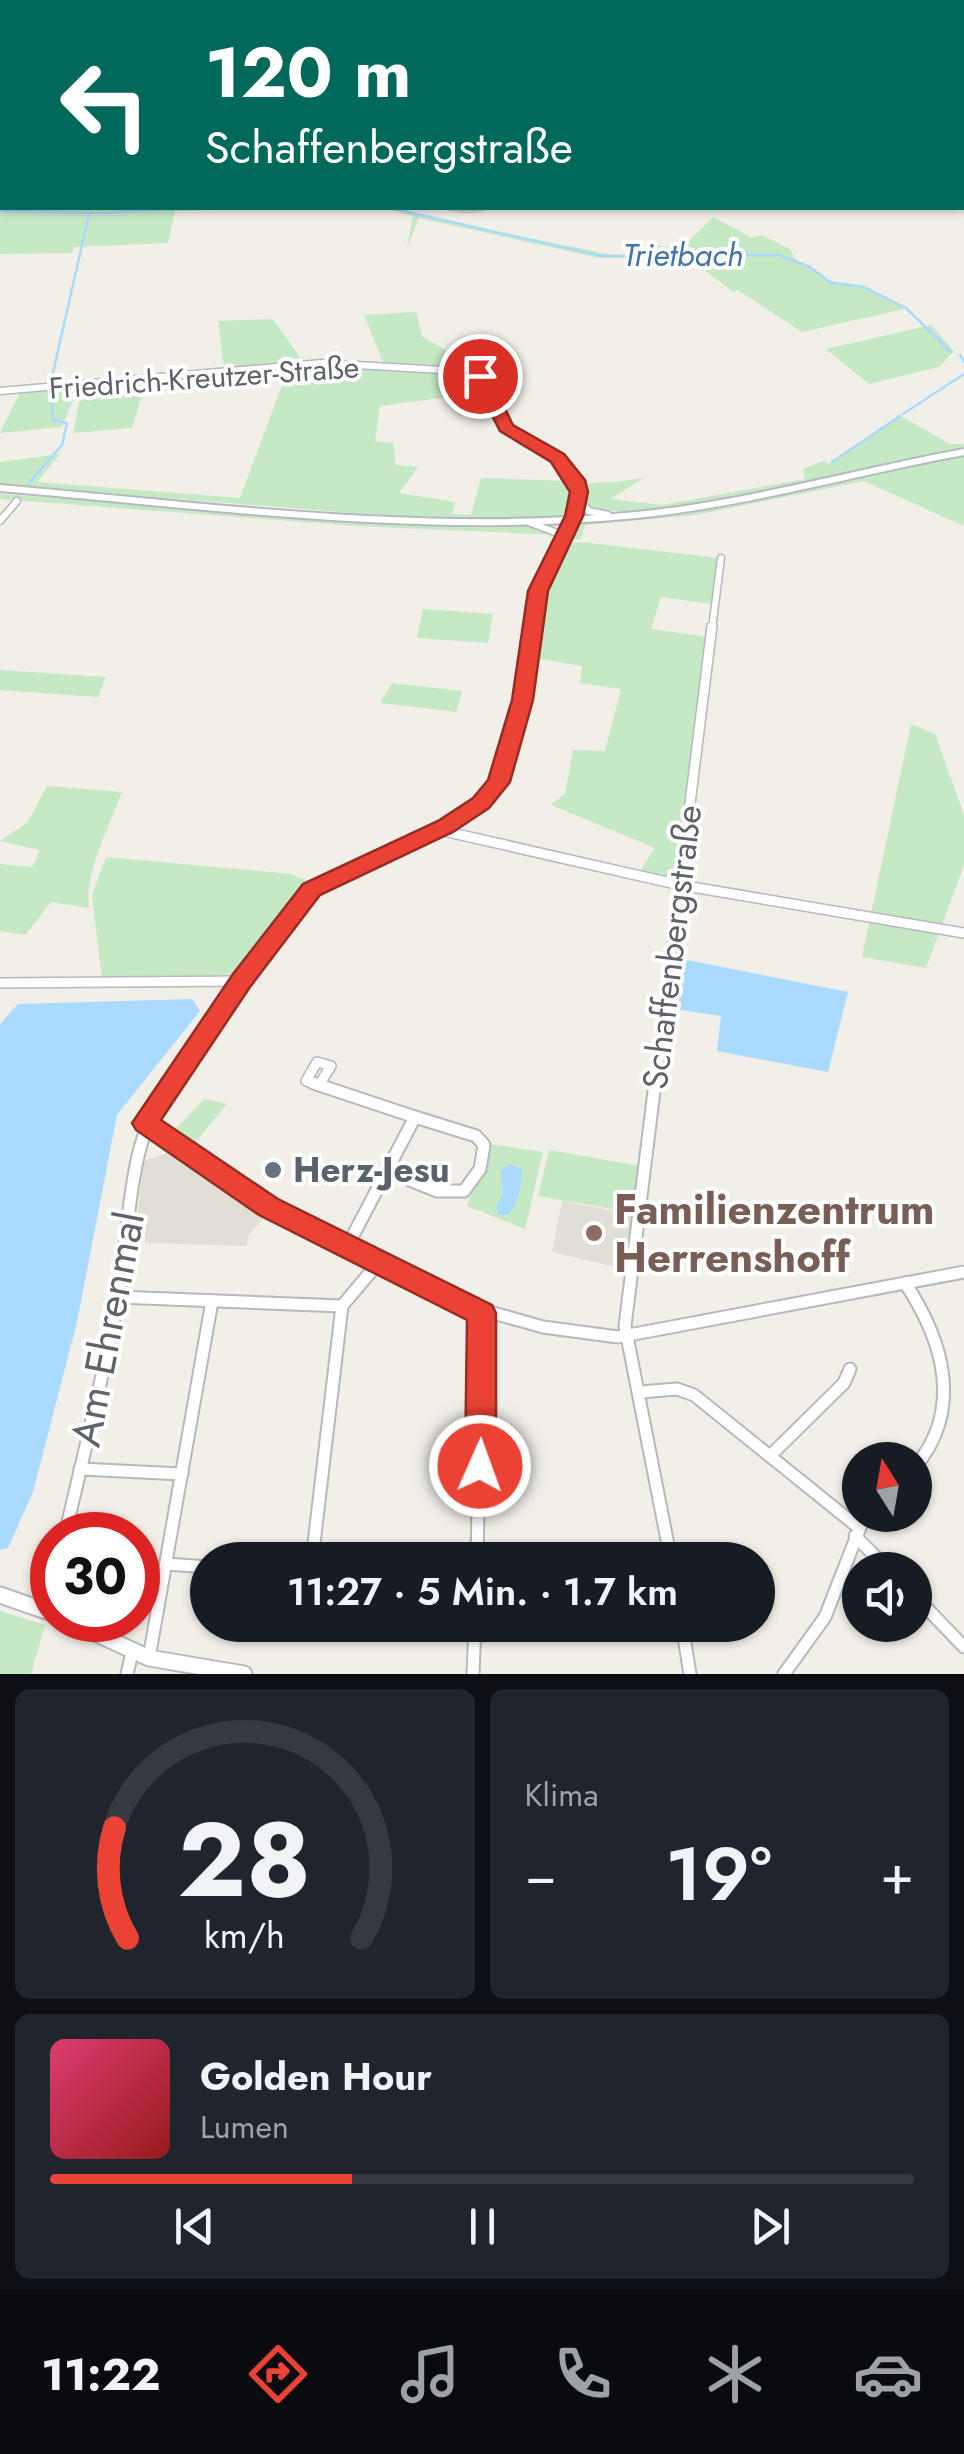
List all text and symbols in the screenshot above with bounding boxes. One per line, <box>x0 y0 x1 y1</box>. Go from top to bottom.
text: 120 m <box>205 22 411 123</box>
icon: left <box>40 40 170 170</box>
text: Schaffenbergstraße <box>205 115 573 180</box>
water label: Trietbach <box>623 232 743 278</box>
pin <box>438 334 523 419</box>
street label: Friedrich-Kreutzer-Straße <box>47 345 361 410</box>
icon: arrive <box>453 349 508 404</box>
street label: Schaffenbergstraße <box>630 802 714 1092</box>
place label: Herz-Jesu <box>293 1145 450 1195</box>
marker: Herz-Jesu <box>262 1159 284 1181</box>
place label: Familienzentrum Herrenshoff <box>614 1179 935 1288</box>
street label: Am Ehrenmal <box>55 1206 160 1452</box>
marker: Familienzentrum Herrenshoff <box>583 1222 605 1244</box>
position arrow <box>428 1414 532 1518</box>
north arrow <box>842 1442 932 1532</box>
map controls <box>842 1442 932 1642</box>
speed limit sign: 30 <box>30 1512 160 1642</box>
button: sound <box>842 1552 932 1642</box>
text: 11:27 · 5 Min. · 1.7 km <box>287 1564 678 1619</box>
text: Klima <box>525 1772 599 1818</box>
text: 28 <box>178 1785 311 1935</box>
text: 19° <box>665 1820 772 1928</box>
text: − <box>525 1835 557 1915</box>
text: + <box>880 1835 914 1915</box>
text: km/h <box>204 1910 285 1961</box>
text: Golden Hour <box>200 2049 432 2104</box>
text: Lumen <box>200 2104 289 2150</box>
icon: previous <box>167 2199 222 2254</box>
icon: pause <box>455 2199 510 2254</box>
icon: next <box>743 2199 798 2254</box>
icon: directions <box>243 2339 313 2409</box>
icon: music <box>395 2339 465 2409</box>
icon: phone <box>548 2339 618 2409</box>
icon: climate <box>700 2339 770 2409</box>
icon: car <box>853 2339 923 2409</box>
text: 11:22 <box>41 2342 161 2407</box>

